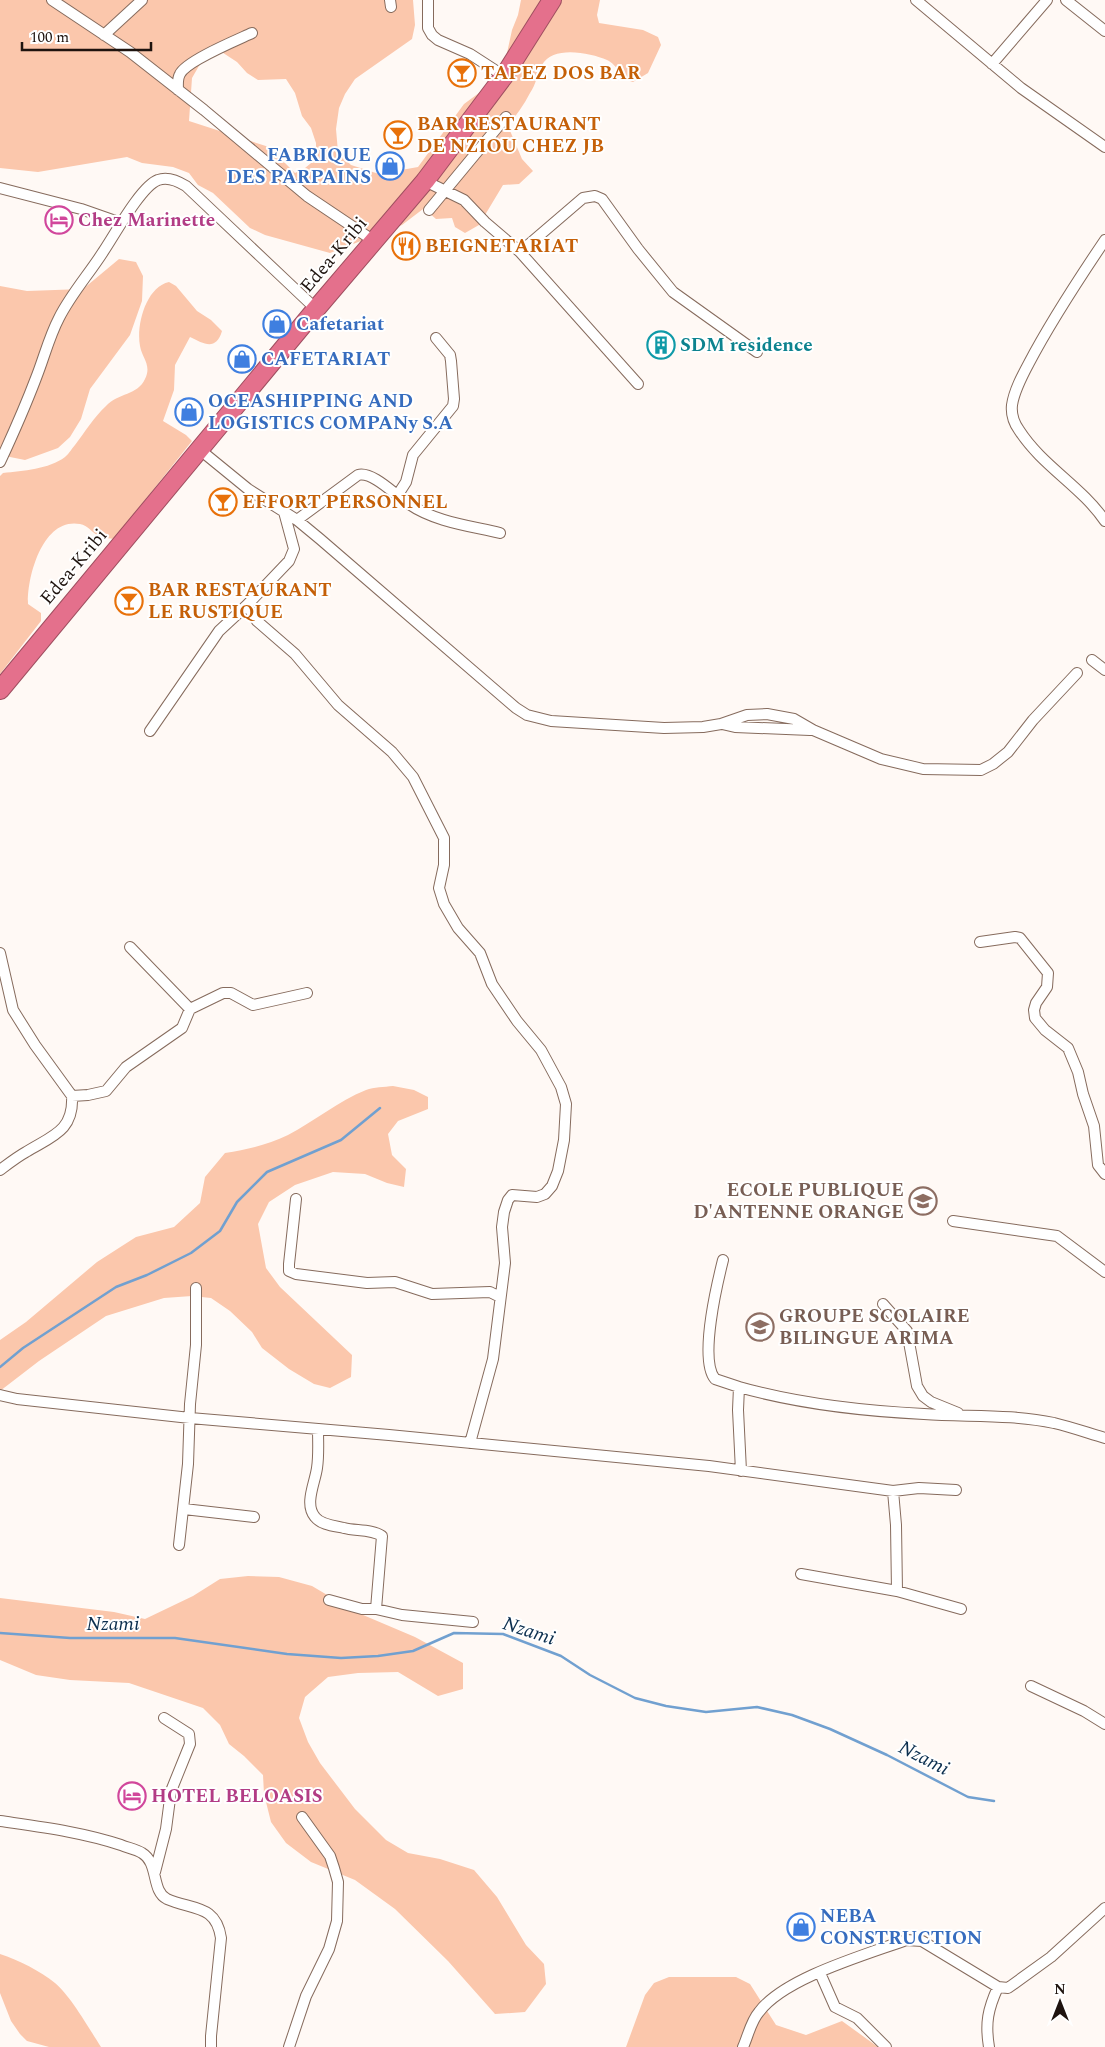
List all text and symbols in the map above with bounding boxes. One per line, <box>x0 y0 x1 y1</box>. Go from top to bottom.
scale bar <box>22 20 151 52</box>
text: 100 m <box>30 26 69 49</box>
bar icon: TAPEZ DOS BAR <box>447 58 477 88</box>
place label: TAPEZ DOS BAR <box>481 59 641 88</box>
place label: BAR RESTAURANT DE NZIOU CHEZ JB <box>417 110 604 161</box>
bar icon: BAR RESTAURANT DE NZIOU CHEZ JB <box>383 120 413 150</box>
place label: FABRIQUE DES PARPAINS <box>227 141 371 192</box>
shop icon: FABRIQUE DES PARPAINS <box>375 151 405 181</box>
hotel icon: Chez Marinette <box>44 205 74 235</box>
place label: Chez Marinette <box>78 206 215 235</box>
street label: Edea-Kribi <box>293 210 375 300</box>
restaurant icon: BEIGNETARIAT <box>391 231 421 261</box>
place label: BEIGNETARIAT <box>425 232 578 261</box>
shop icon: Cafetariat <box>262 309 292 339</box>
place label: Cafetariat <box>296 310 384 339</box>
building icon: SDM residence <box>646 330 676 360</box>
place label: SDM residence <box>680 331 813 360</box>
shop icon: CAFETARIAT <box>227 344 257 374</box>
place label: CAFETARIAT <box>261 345 390 374</box>
place label: OCEASHIPPING AND LOGISTICS COMPANy S.A <box>208 387 453 438</box>
shop icon: OCEASHIPPING AND LOGISTICS COMPANy S.A <box>174 397 204 427</box>
bar icon: EFFORT PERSONNEL <box>208 487 238 517</box>
place label: EFFORT PERSONNEL <box>242 488 448 517</box>
street label: Edea-Kribi <box>33 522 115 612</box>
place label: BAR RESTAURANT LE RUSTIQUE <box>148 576 332 627</box>
bar icon: BAR RESTAURANT LE RUSTIQUE <box>114 586 144 616</box>
place label: ECOLE PUBLIQUE D'ANTENNE ORANGE <box>693 1176 904 1227</box>
school or university icon: ECOLE PUBLIQUE D'ANTENNE ORANGE <box>908 1186 938 1216</box>
place label: GROUPE SCOLAIRE BILINGUE ARIMA <box>779 1302 970 1353</box>
school or university icon: GROUPE SCOLAIRE BILINGUE ARIMA <box>745 1312 775 1342</box>
water label: Nzami <box>499 1608 559 1654</box>
water label: Nzami <box>86 1609 140 1639</box>
water label: Nzami <box>893 1732 955 1784</box>
hotel icon: HOTEL BELOASIS <box>117 1781 147 1811</box>
place label: HOTEL BELOASIS <box>151 1782 323 1811</box>
place label: NEBA CONSTRUCTION <box>820 1902 982 1953</box>
shop icon: NEBA CONSTRUCTION <box>786 1912 816 1942</box>
north arrow <box>1035 1977 1085 2027</box>
text: N <box>1054 1979 1066 2000</box>

